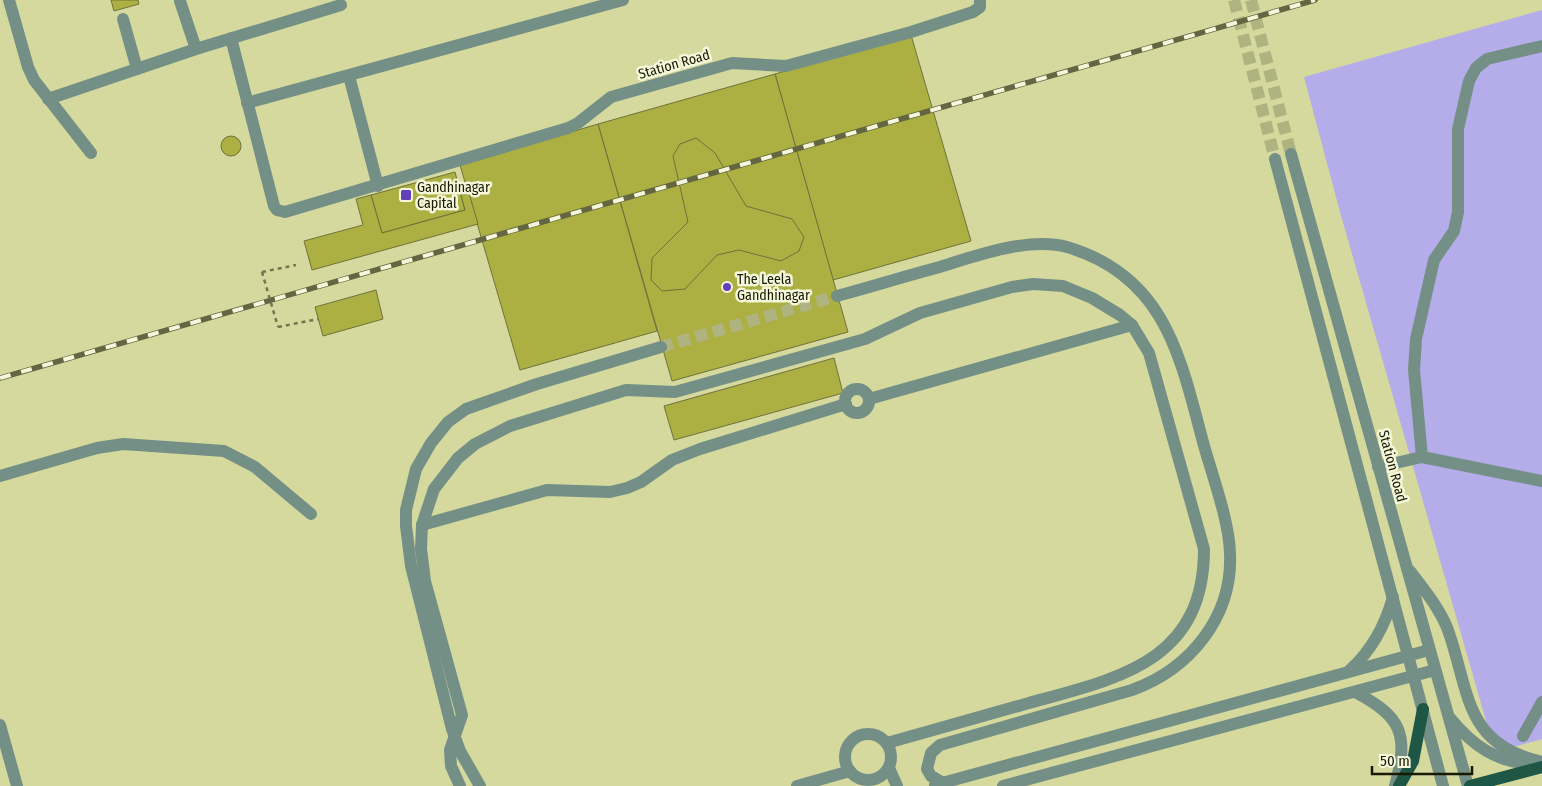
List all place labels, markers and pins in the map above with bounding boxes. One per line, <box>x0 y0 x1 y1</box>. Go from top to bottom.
place label: Gandhinagar Capital <box>417 179 490 212</box>
marker: Gandhinagar Capital <box>399 188 413 202</box>
place label: The Leela Gandhinagar <box>737 271 810 304</box>
marker: The Leela Gandhinagar <box>721 281 733 293</box>

